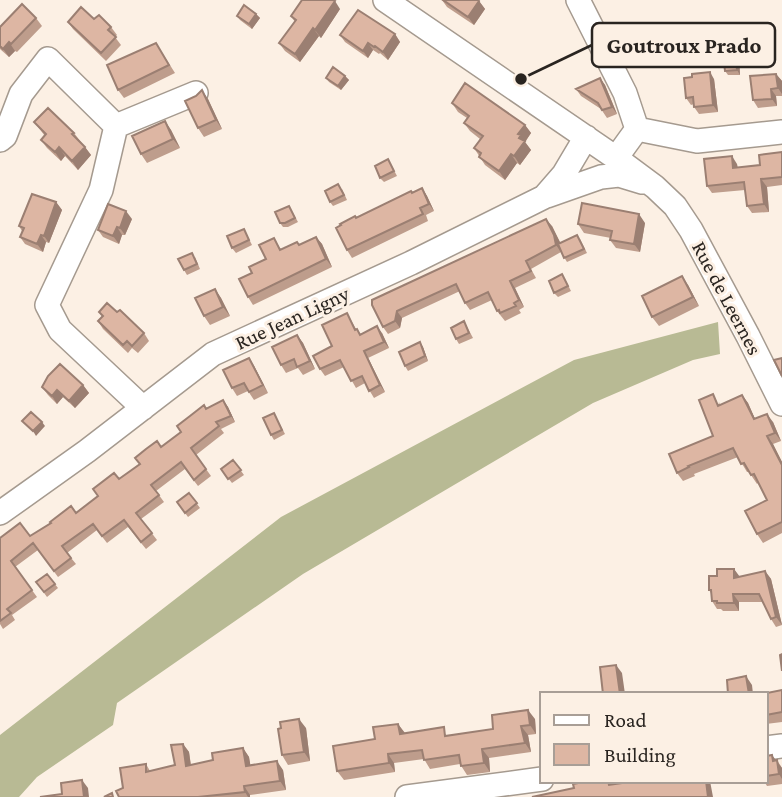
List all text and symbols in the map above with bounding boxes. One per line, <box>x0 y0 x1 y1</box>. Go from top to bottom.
callout: Goutroux Prado <box>592 23 775 67</box>
text: Goutroux Prado <box>606 32 762 58</box>
street label: Rue de Leernes <box>687 237 767 359</box>
street label: Rue Jean Ligny <box>231 281 353 355</box>
legend <box>540 692 768 783</box>
text: Road <box>604 708 647 732</box>
text: Building <box>604 743 676 767</box>

